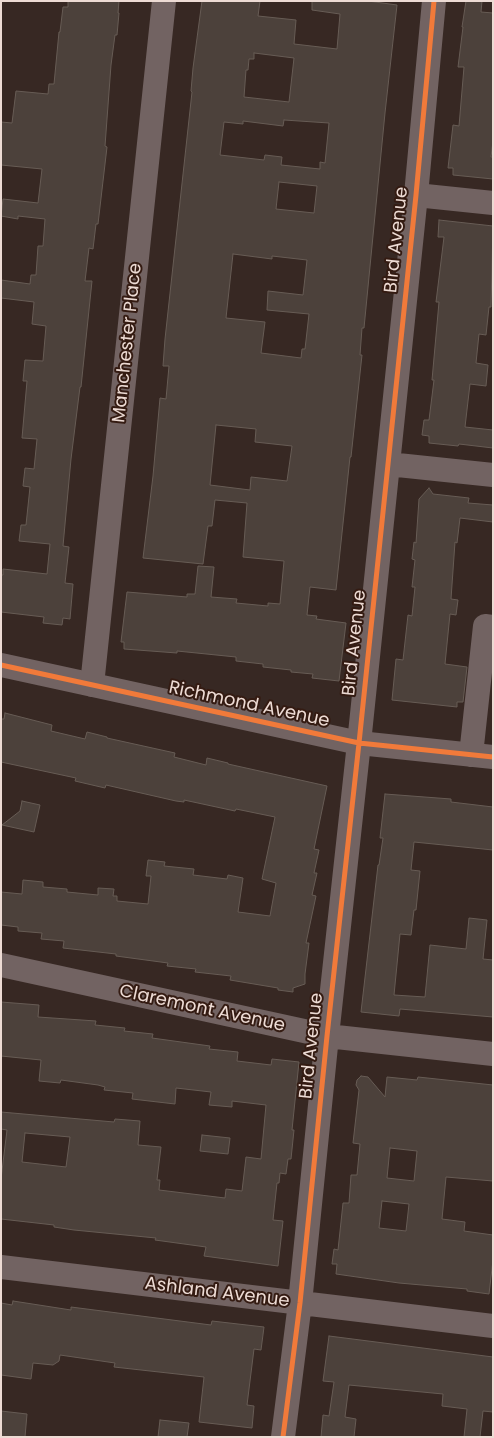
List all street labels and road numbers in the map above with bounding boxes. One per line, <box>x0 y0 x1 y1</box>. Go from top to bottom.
street label: Bird Avenue <box>381 186 413 294</box>
street label: Manchester Place <box>109 262 147 424</box>
street label: Bird Avenue <box>339 589 371 697</box>
street label: Richmond Avenue <box>167 677 331 733</box>
street label: Claremont Avenue <box>117 981 287 1037</box>
street label: Bird Avenue <box>296 992 328 1100</box>
street label: Ashland Avenue <box>143 1273 291 1313</box>

